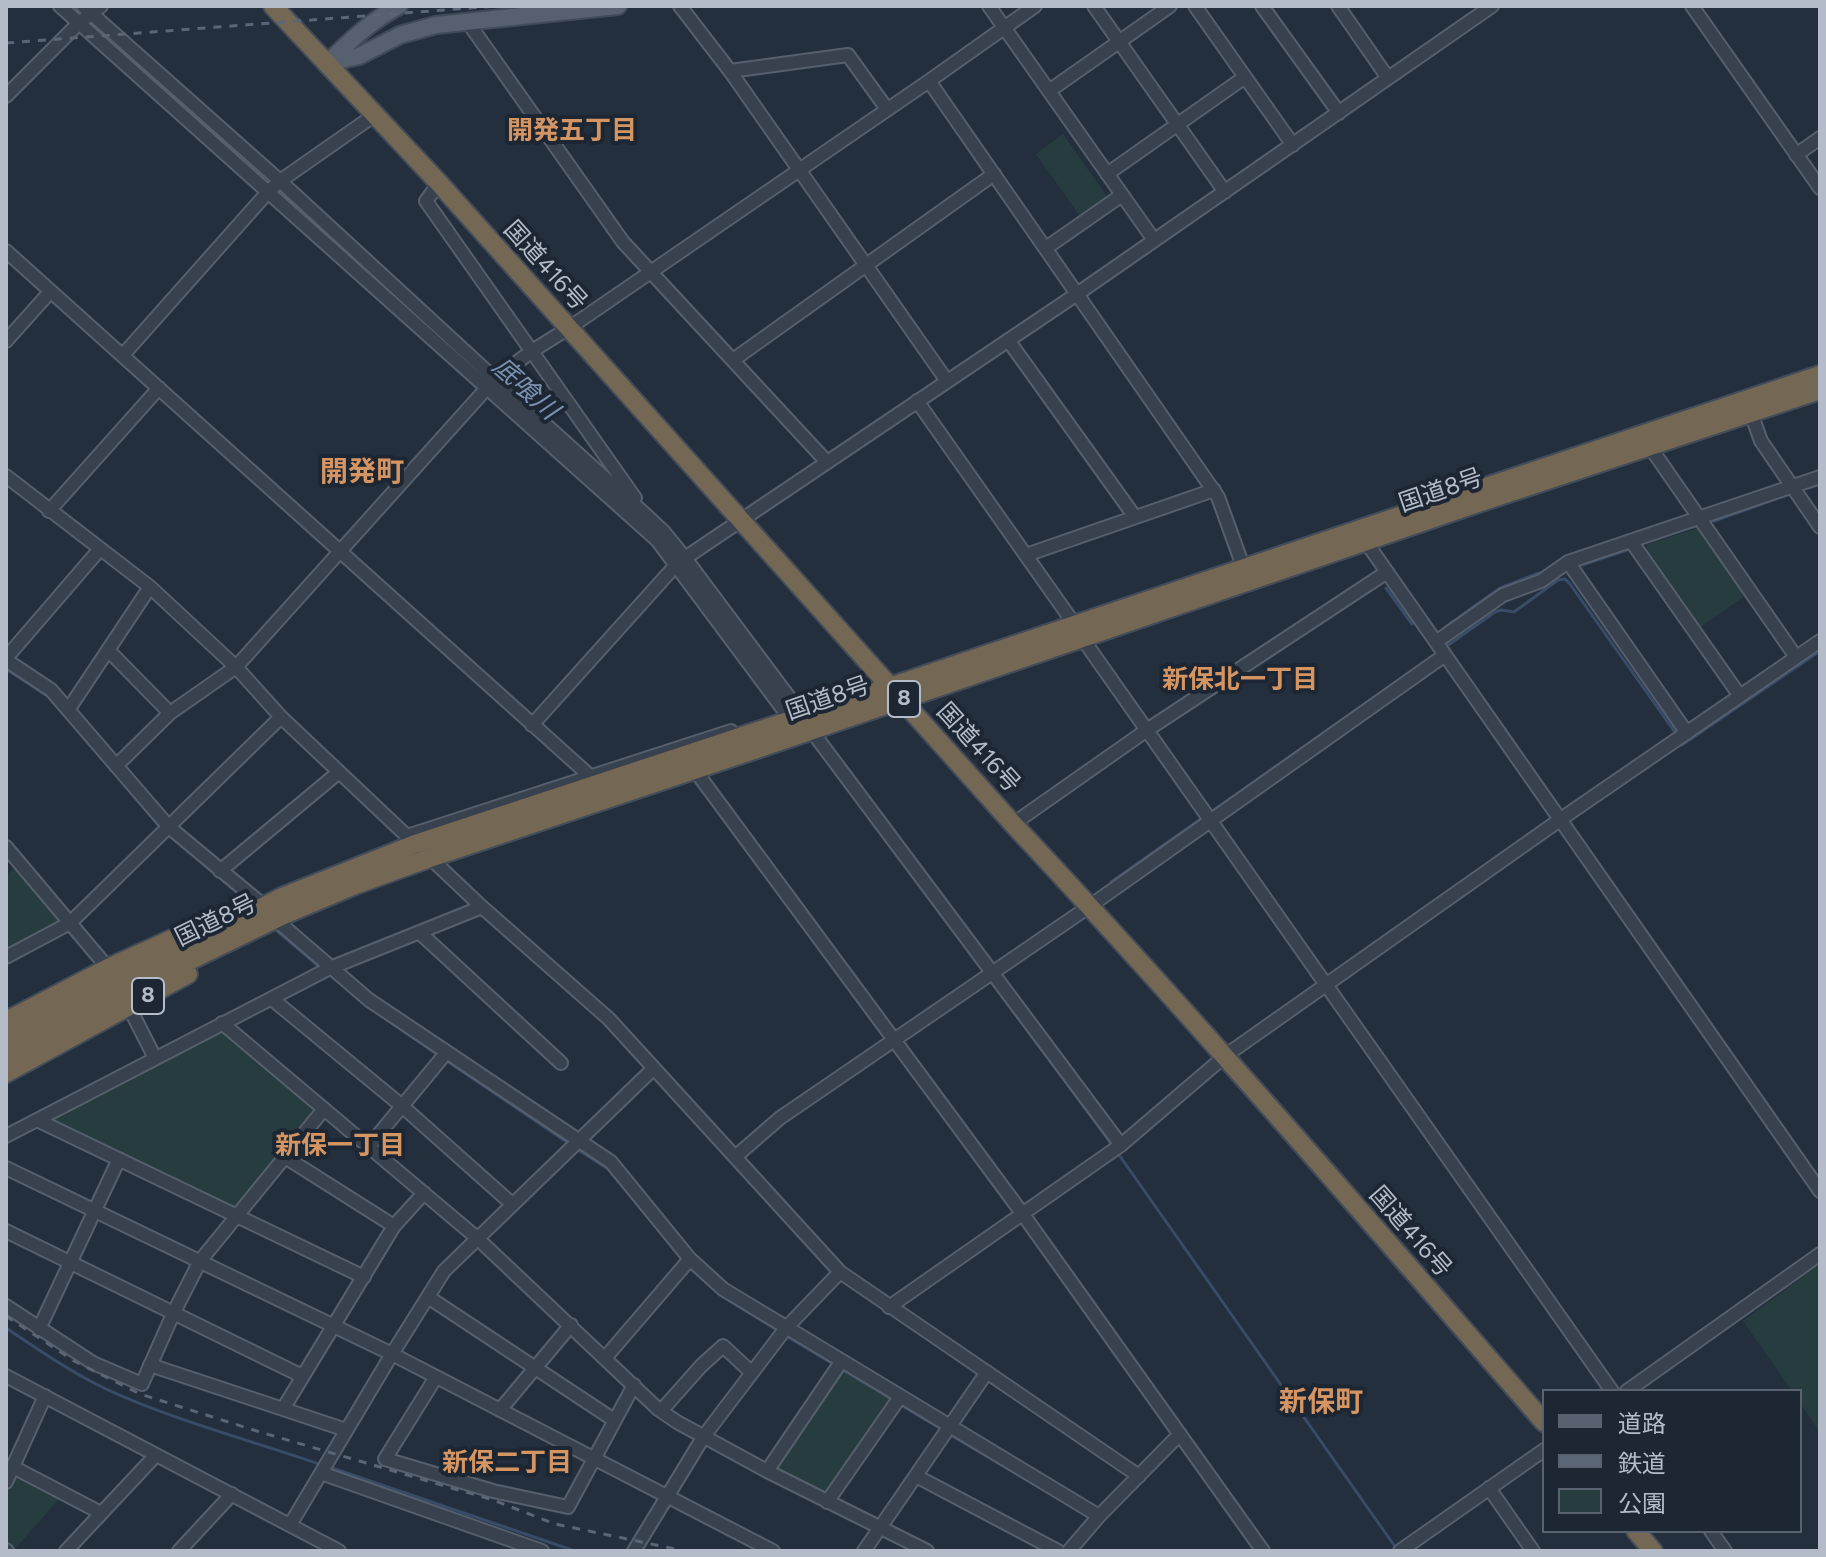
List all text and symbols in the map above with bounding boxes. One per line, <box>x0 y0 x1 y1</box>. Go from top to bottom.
district label: 開発五丁目 <box>507 115 637 147</box>
street label: 国道416号 <box>497 215 593 317</box>
water label: 底喰川 <box>486 351 564 427</box>
district label: 開発町 <box>320 456 404 490</box>
street label: 国道8号 <box>1395 463 1487 519</box>
district label: 新保北一丁目 <box>1162 664 1318 696</box>
street label: 国道8号 <box>782 671 874 727</box>
road number: 8 <box>888 681 920 717</box>
street label: 国道416号 <box>930 697 1026 799</box>
street label: 国道8号 <box>171 889 261 953</box>
road number: 8 <box>132 978 164 1014</box>
district label: 新保一丁目 <box>275 1130 405 1162</box>
street label: 国道416号 <box>1363 1181 1457 1283</box>
district label: 新保町 <box>1279 1386 1363 1420</box>
legend <box>1542 1389 1802 1533</box>
text: 道路 <box>1618 1409 1666 1438</box>
district label: 新保二丁目 <box>442 1447 572 1479</box>
text: 鉄道 <box>1618 1449 1666 1478</box>
text: 公園 <box>1618 1489 1666 1518</box>

